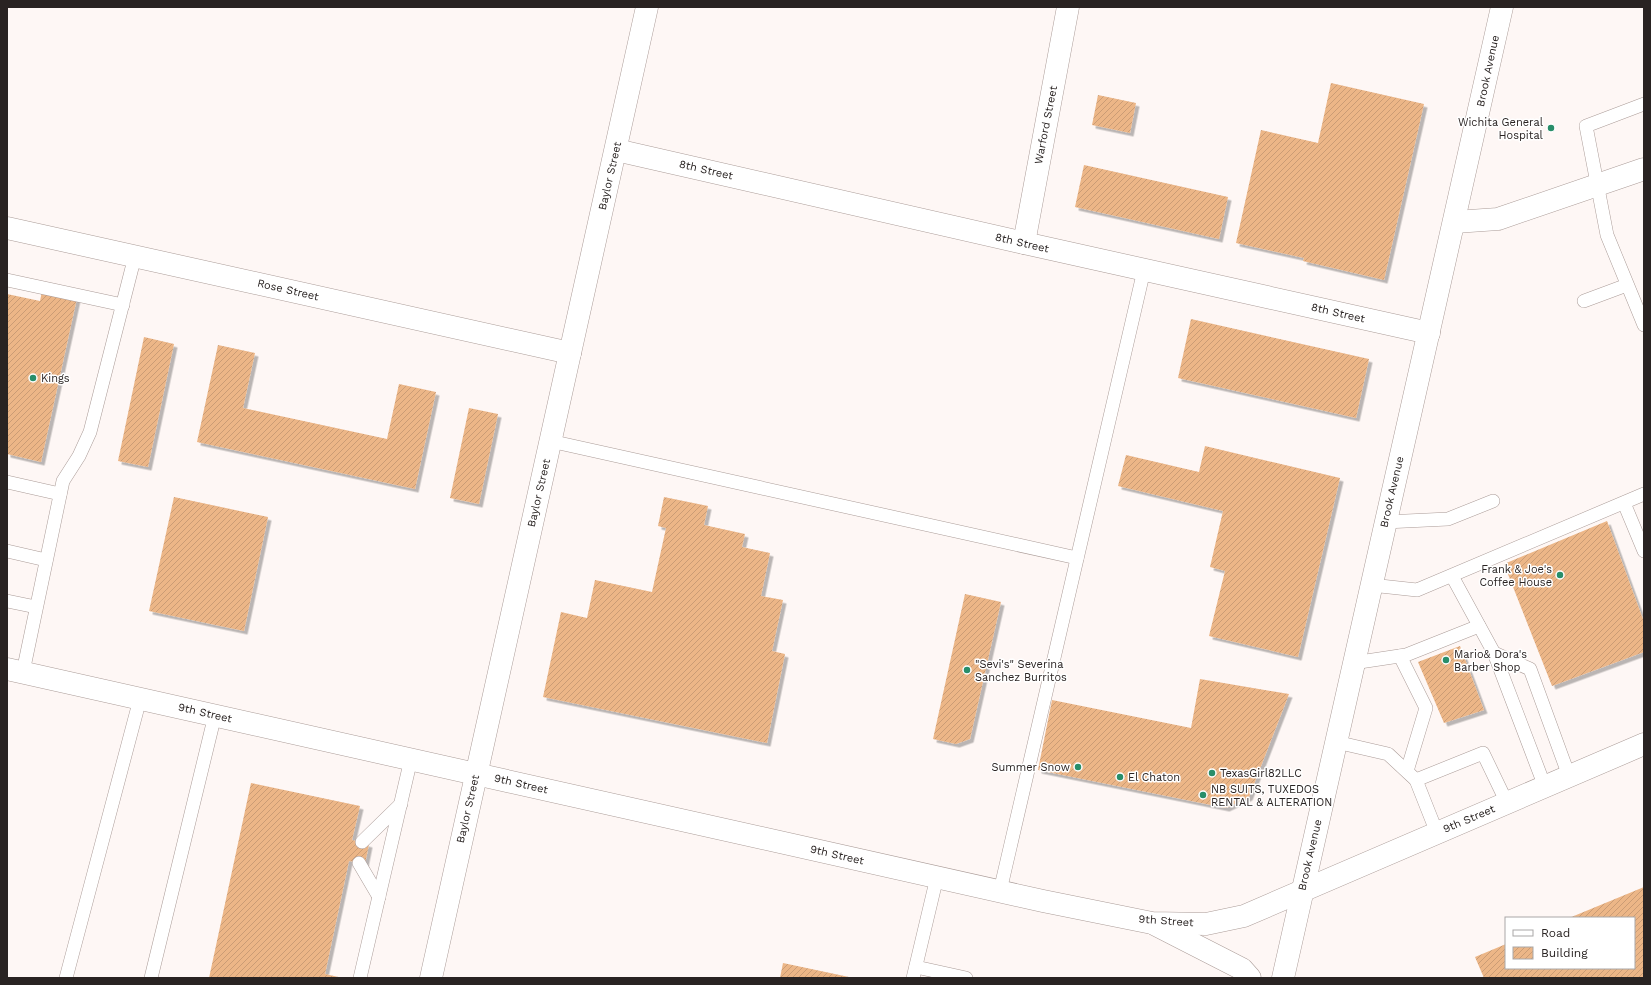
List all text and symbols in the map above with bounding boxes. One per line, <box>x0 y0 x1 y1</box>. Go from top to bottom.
street label: Brook Avenue <box>1474 34 1502 108</box>
street label: Warford Street <box>1032 84 1060 165</box>
place label: Wichita General Hospital <box>1458 116 1544 142</box>
marker: Wichita General Hospital <box>1546 123 1556 133</box>
street label: Baylor Street <box>596 140 624 211</box>
street label: 8th Street <box>678 157 735 183</box>
street label: 8th Street <box>994 230 1051 256</box>
street label: Rose Street <box>256 277 320 303</box>
street label: 8th Street <box>1310 300 1367 326</box>
place label: Kings <box>41 372 70 385</box>
marker: Kings <box>28 373 38 383</box>
street label: Brook Avenue <box>1377 455 1407 529</box>
street label: Baylor Street <box>525 457 553 528</box>
place label: Frank & Joe's Coffee House <box>1479 563 1552 589</box>
marker: Frank & Joe's Coffee House <box>1555 570 1565 580</box>
place label: Mario& Dora's Barber Shop <box>1454 648 1527 674</box>
marker: Mario& Dora's Barber Shop <box>1441 655 1451 665</box>
place label: "Sevi's" Severina Sanchez Burritos <box>975 658 1067 684</box>
marker: "Sevi's" Severina Sanchez Burritos <box>962 665 972 675</box>
street label: 9th Street <box>177 700 234 726</box>
place label: Summer Snow <box>991 761 1070 774</box>
marker: Summer Snow <box>1073 762 1083 772</box>
place label: TexasGirl82LLC <box>1220 767 1302 780</box>
marker: TexasGirl82LLC <box>1207 768 1217 778</box>
street label: 9th Street <box>493 771 550 797</box>
place label: El Chaton <box>1128 771 1180 784</box>
marker: El Chaton <box>1115 772 1125 782</box>
street label: Baylor Street <box>454 773 482 844</box>
place label: NB SUITS, TUXEDOS RENTAL & ALTERATION <box>1211 783 1332 809</box>
marker: NB SUITS, TUXEDOS RENTAL & ALTERATION <box>1198 790 1208 800</box>
street label: 9th Street <box>1441 802 1497 836</box>
street label: Brook Avenue <box>1295 818 1325 892</box>
street label: 9th Street <box>809 842 866 868</box>
street label: 9th Street <box>1138 913 1194 929</box>
legend <box>1505 917 1635 969</box>
text: Road <box>1541 926 1570 940</box>
text: Building <box>1541 946 1588 960</box>

